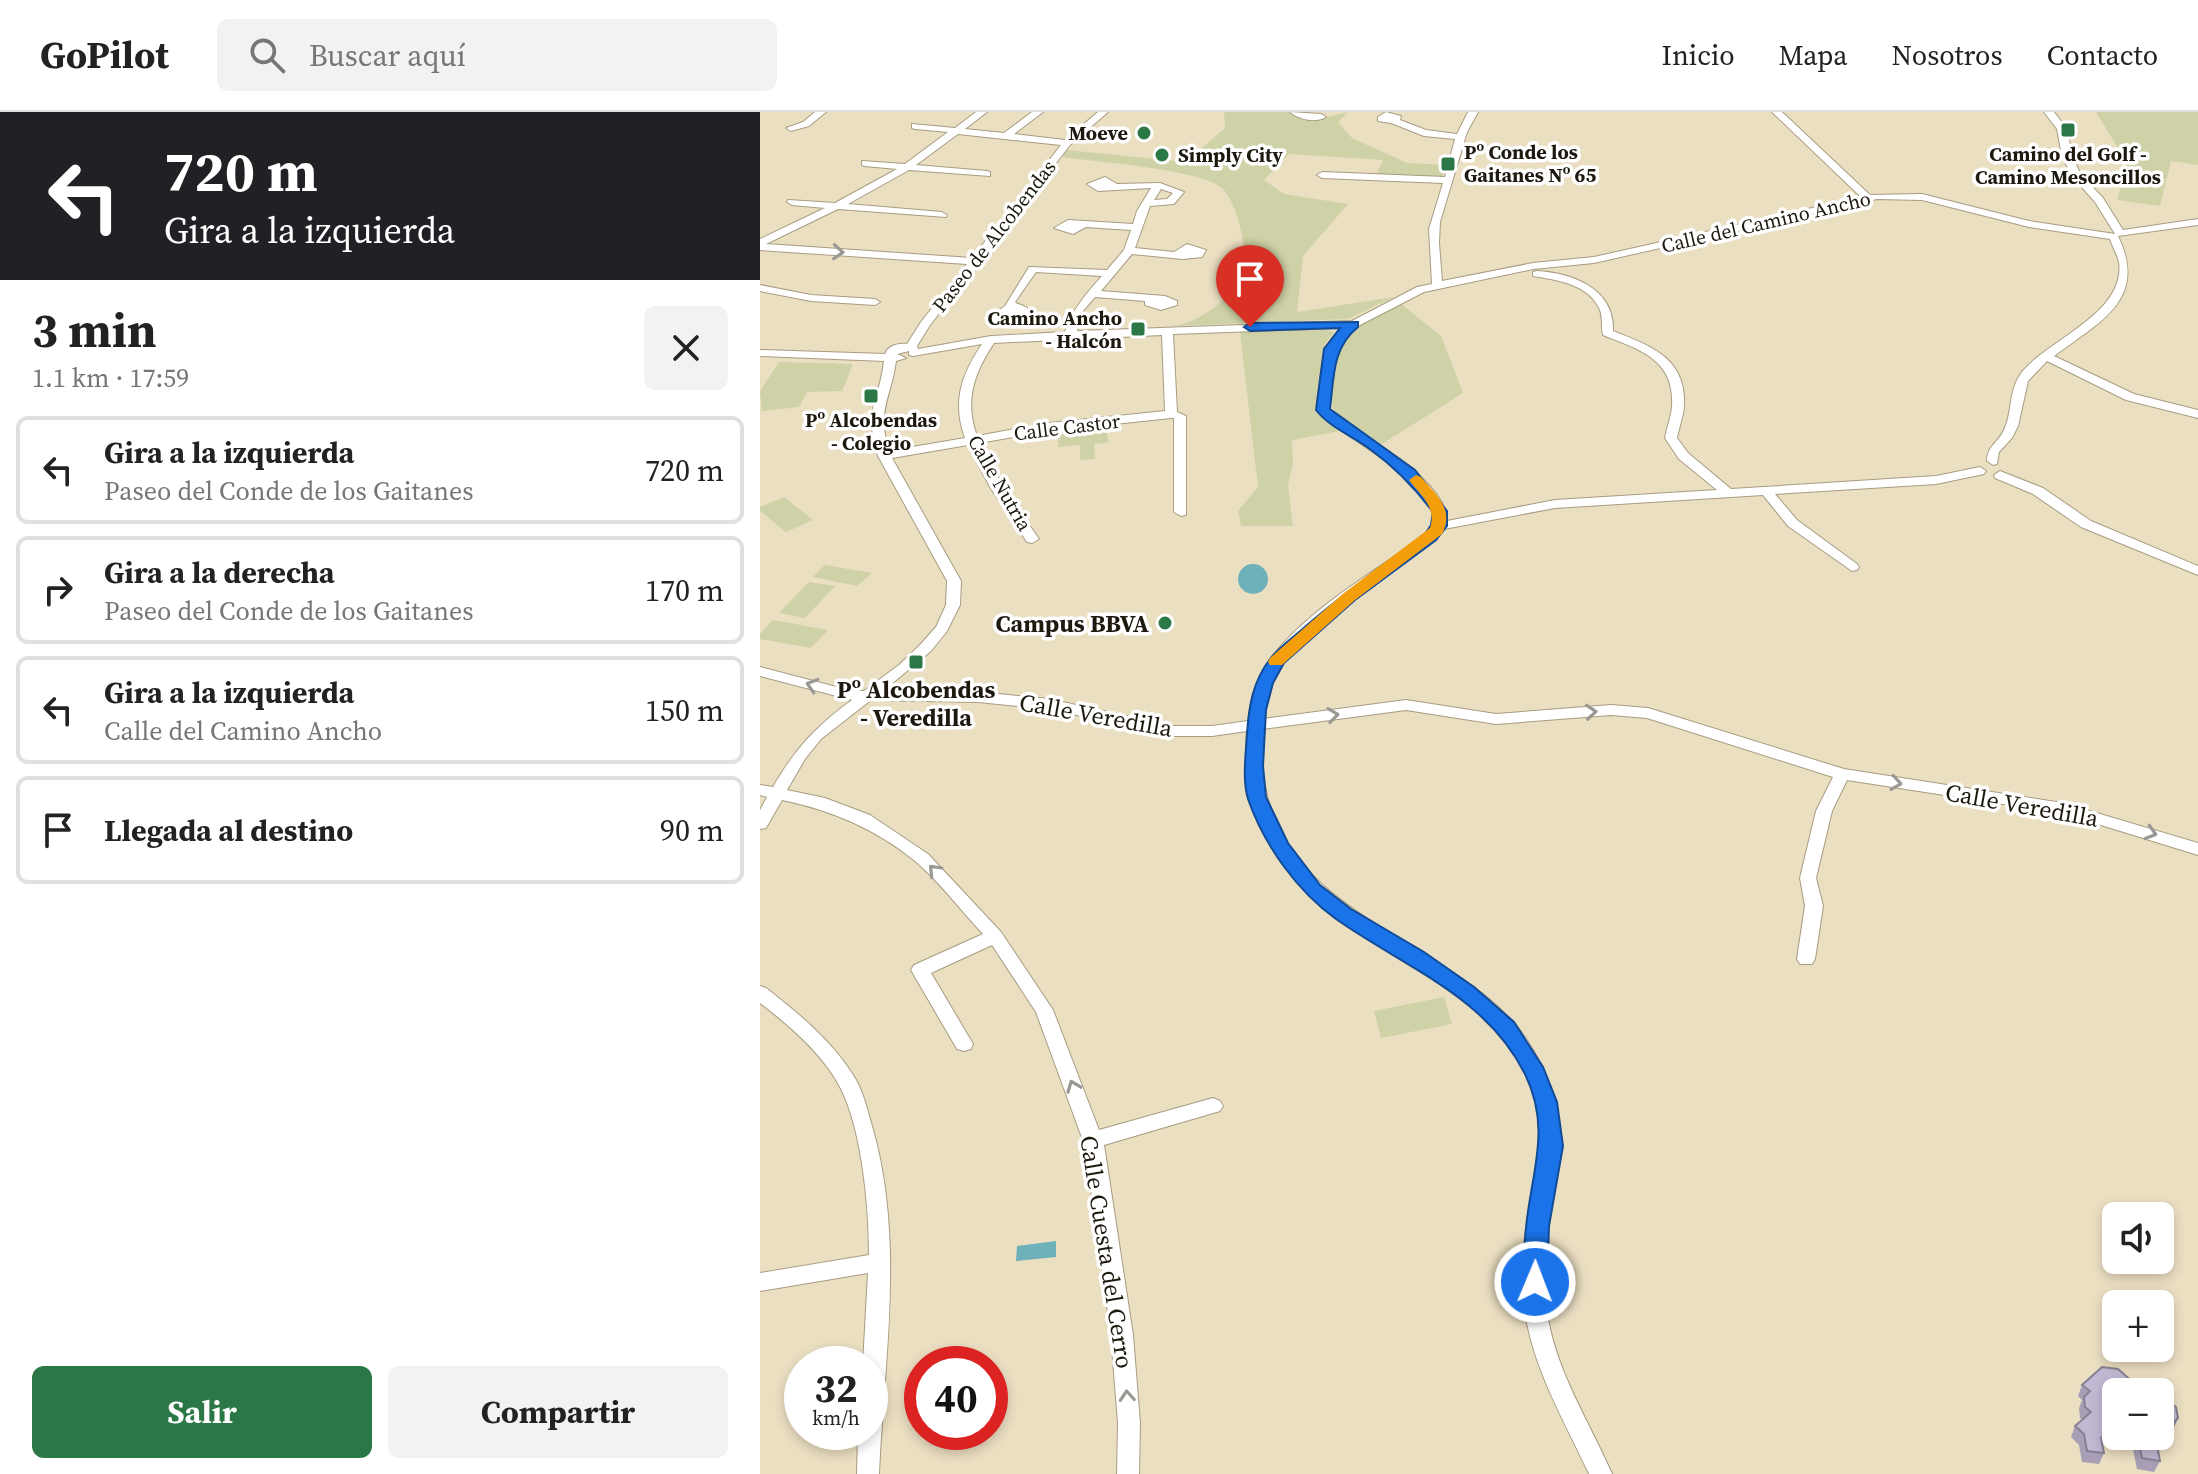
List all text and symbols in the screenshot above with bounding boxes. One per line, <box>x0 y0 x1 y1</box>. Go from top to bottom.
search box <box>217 19 777 91</box>
text: GoPilot <box>40 29 169 81</box>
icon: search <box>245 33 289 77</box>
text: Buscar aquí <box>309 35 466 76</box>
text: Inicio <box>1662 36 1735 74</box>
text: Mapa <box>1779 36 1848 74</box>
text: Nosotros <box>1892 36 2003 74</box>
text: Contacto <box>2047 36 2158 74</box>
place label: Moeve <box>1068 119 1128 147</box>
marker: Camino del Golf - Camino Mesoncillos <box>2059 121 2077 139</box>
marker: Moeve <box>1135 124 1153 142</box>
text: 720 m <box>164 133 318 210</box>
place label: Pº Conde los Gaitanes Nº 65 <box>1464 138 1596 189</box>
place label: Camino del Golf - Camino Mesoncillos <box>1975 140 2161 191</box>
place label: Simply City <box>1178 141 1283 169</box>
icon: left <box>32 144 136 248</box>
marker: Simply City <box>1153 146 1171 164</box>
street label: Paseo de Alcobendas <box>926 154 1062 318</box>
marker: Pº Conde los Gaitanes Nº 65 <box>1439 155 1457 173</box>
street label: Calle del Camino Ancho <box>1659 184 1873 260</box>
text: Gira a la izquierda <box>164 206 455 255</box>
one-way arrow <box>832 243 845 260</box>
pin <box>1216 245 1284 327</box>
icon: arrive <box>1228 257 1272 301</box>
text: 3 min <box>32 297 157 363</box>
place label: Camino Ancho - Halcón <box>987 304 1122 355</box>
button: close <box>644 306 728 390</box>
marker: Camino Ancho - Halcón <box>1129 320 1147 338</box>
text: 1.1 km · 17:59 <box>32 360 189 396</box>
marker: Pº Alcobendas - Colegio <box>862 387 880 405</box>
place label: Pº Alcobendas - Colegio <box>805 406 937 457</box>
street label: Calle Castor <box>1012 407 1122 447</box>
street label: Calle Nutria <box>961 430 1039 537</box>
text: Gira a la izquierda <box>104 432 354 473</box>
icon: left <box>36 448 80 492</box>
text: 720 m <box>645 450 724 491</box>
text: Paseo del Conde de los Gaitanes <box>104 473 473 509</box>
text: Gira a la derecha <box>104 552 335 593</box>
icon: right <box>36 568 80 612</box>
text: 170 m <box>645 570 724 611</box>
text: Paseo del Conde de los Gaitanes <box>104 593 473 629</box>
place label: Campus BBVA <box>996 607 1149 640</box>
marker: Campus BBVA <box>1156 614 1174 632</box>
marker: Pº Alcobendas - Veredilla <box>907 653 925 671</box>
text: Gira a la izquierda <box>104 672 354 713</box>
place label: Pº Alcobendas - Veredilla <box>837 673 995 734</box>
one-way arrow <box>806 678 820 694</box>
street label: Calle Veredilla <box>1017 685 1176 745</box>
icon: left <box>36 688 80 732</box>
text: 150 m <box>645 690 724 731</box>
one-way arrow <box>1585 704 1598 721</box>
one-way arrow <box>1326 707 1340 724</box>
text: Calle del Camino Ancho <box>104 713 382 749</box>
one-way arrow <box>1889 774 1903 791</box>
street label: Calle Veredilla <box>1943 775 2102 835</box>
icon: arrive <box>36 808 80 852</box>
text: Llegada al destino <box>104 810 353 851</box>
text: 90 m <box>660 810 724 851</box>
one-way arrow <box>2143 824 2157 840</box>
one-way arrow <box>929 865 943 880</box>
one-way arrow <box>1066 1080 1083 1094</box>
street label: Calle Cuesta del Cerro <box>1072 1133 1142 1371</box>
map controls <box>2102 1202 2174 1450</box>
button: sound <box>2102 1202 2174 1274</box>
position arrow <box>1493 1240 1577 1324</box>
button: + <box>2102 1290 2174 1362</box>
speed limit sign: 40 <box>904 1346 1008 1450</box>
text: 32 <box>814 1361 858 1415</box>
button: Salir <box>32 1366 372 1458</box>
button: Compartir <box>388 1366 728 1458</box>
button: − <box>2102 1378 2174 1450</box>
one-way arrow <box>1119 1389 1136 1402</box>
text: km/h <box>812 1404 860 1432</box>

